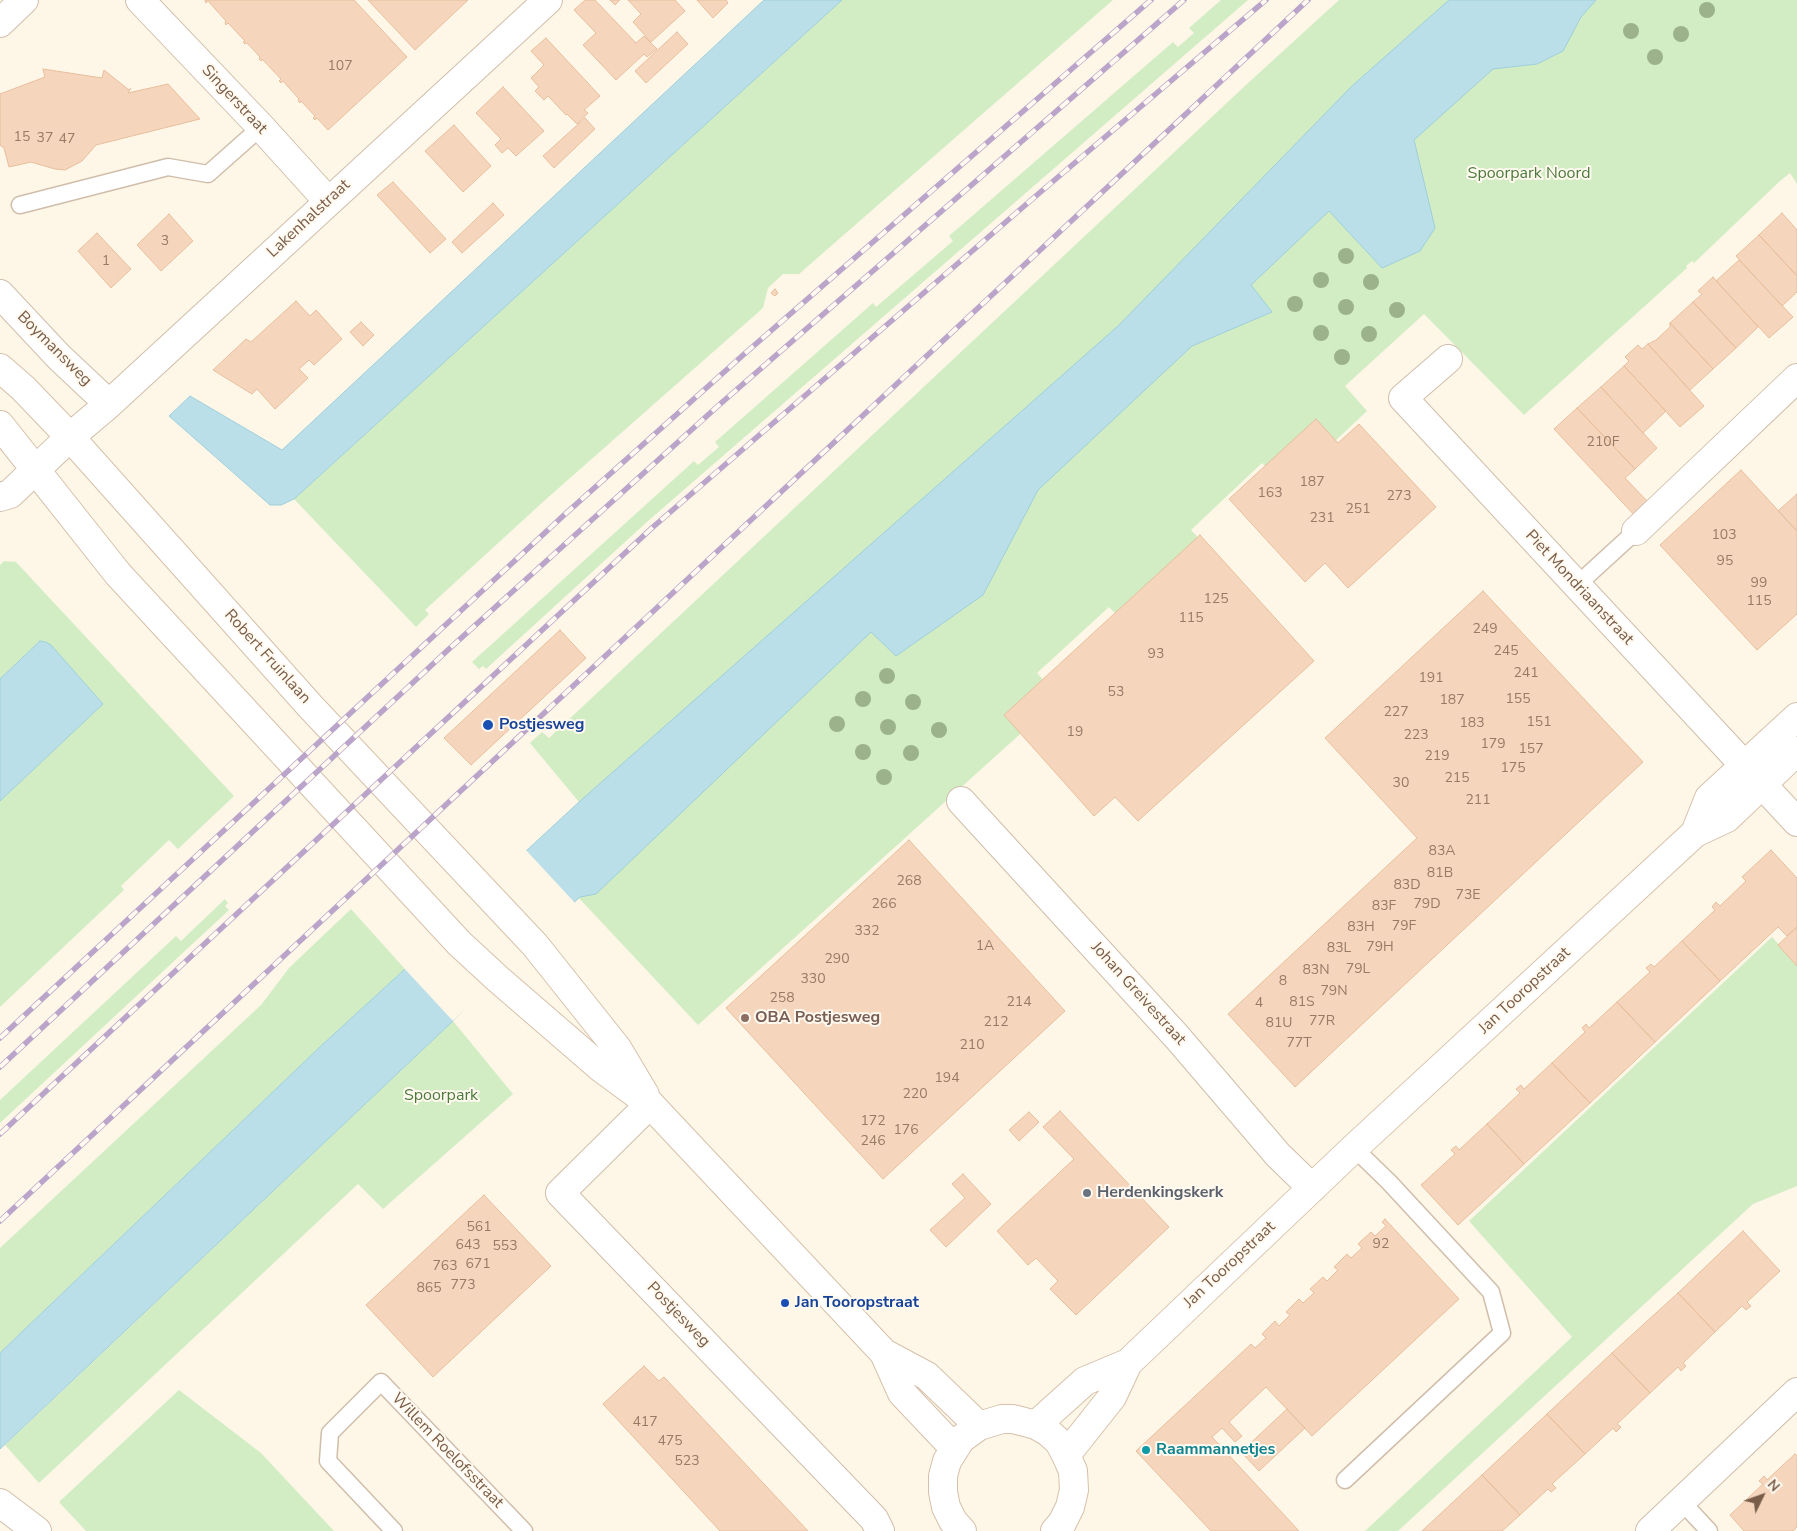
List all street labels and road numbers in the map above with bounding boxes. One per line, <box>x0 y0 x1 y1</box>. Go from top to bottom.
street label: Singerstraat <box>197 61 271 139</box>
street label: Lakenhalstraat <box>264 176 354 262</box>
street label: Boymansweg <box>13 308 95 390</box>
street label: Piet Mondriaanstraat <box>1521 527 1637 649</box>
street label: Robert Fruinlaan <box>220 606 314 708</box>
street label: Johan Greivestraat <box>1087 938 1189 1050</box>
street label: Jan Tooropstraat <box>1475 944 1575 1038</box>
street label: Jan Tooropstraat <box>1180 1218 1280 1312</box>
street label: Postjesweg <box>642 1279 714 1351</box>
street label: Willem Roelofsstraat <box>387 1389 507 1513</box>

